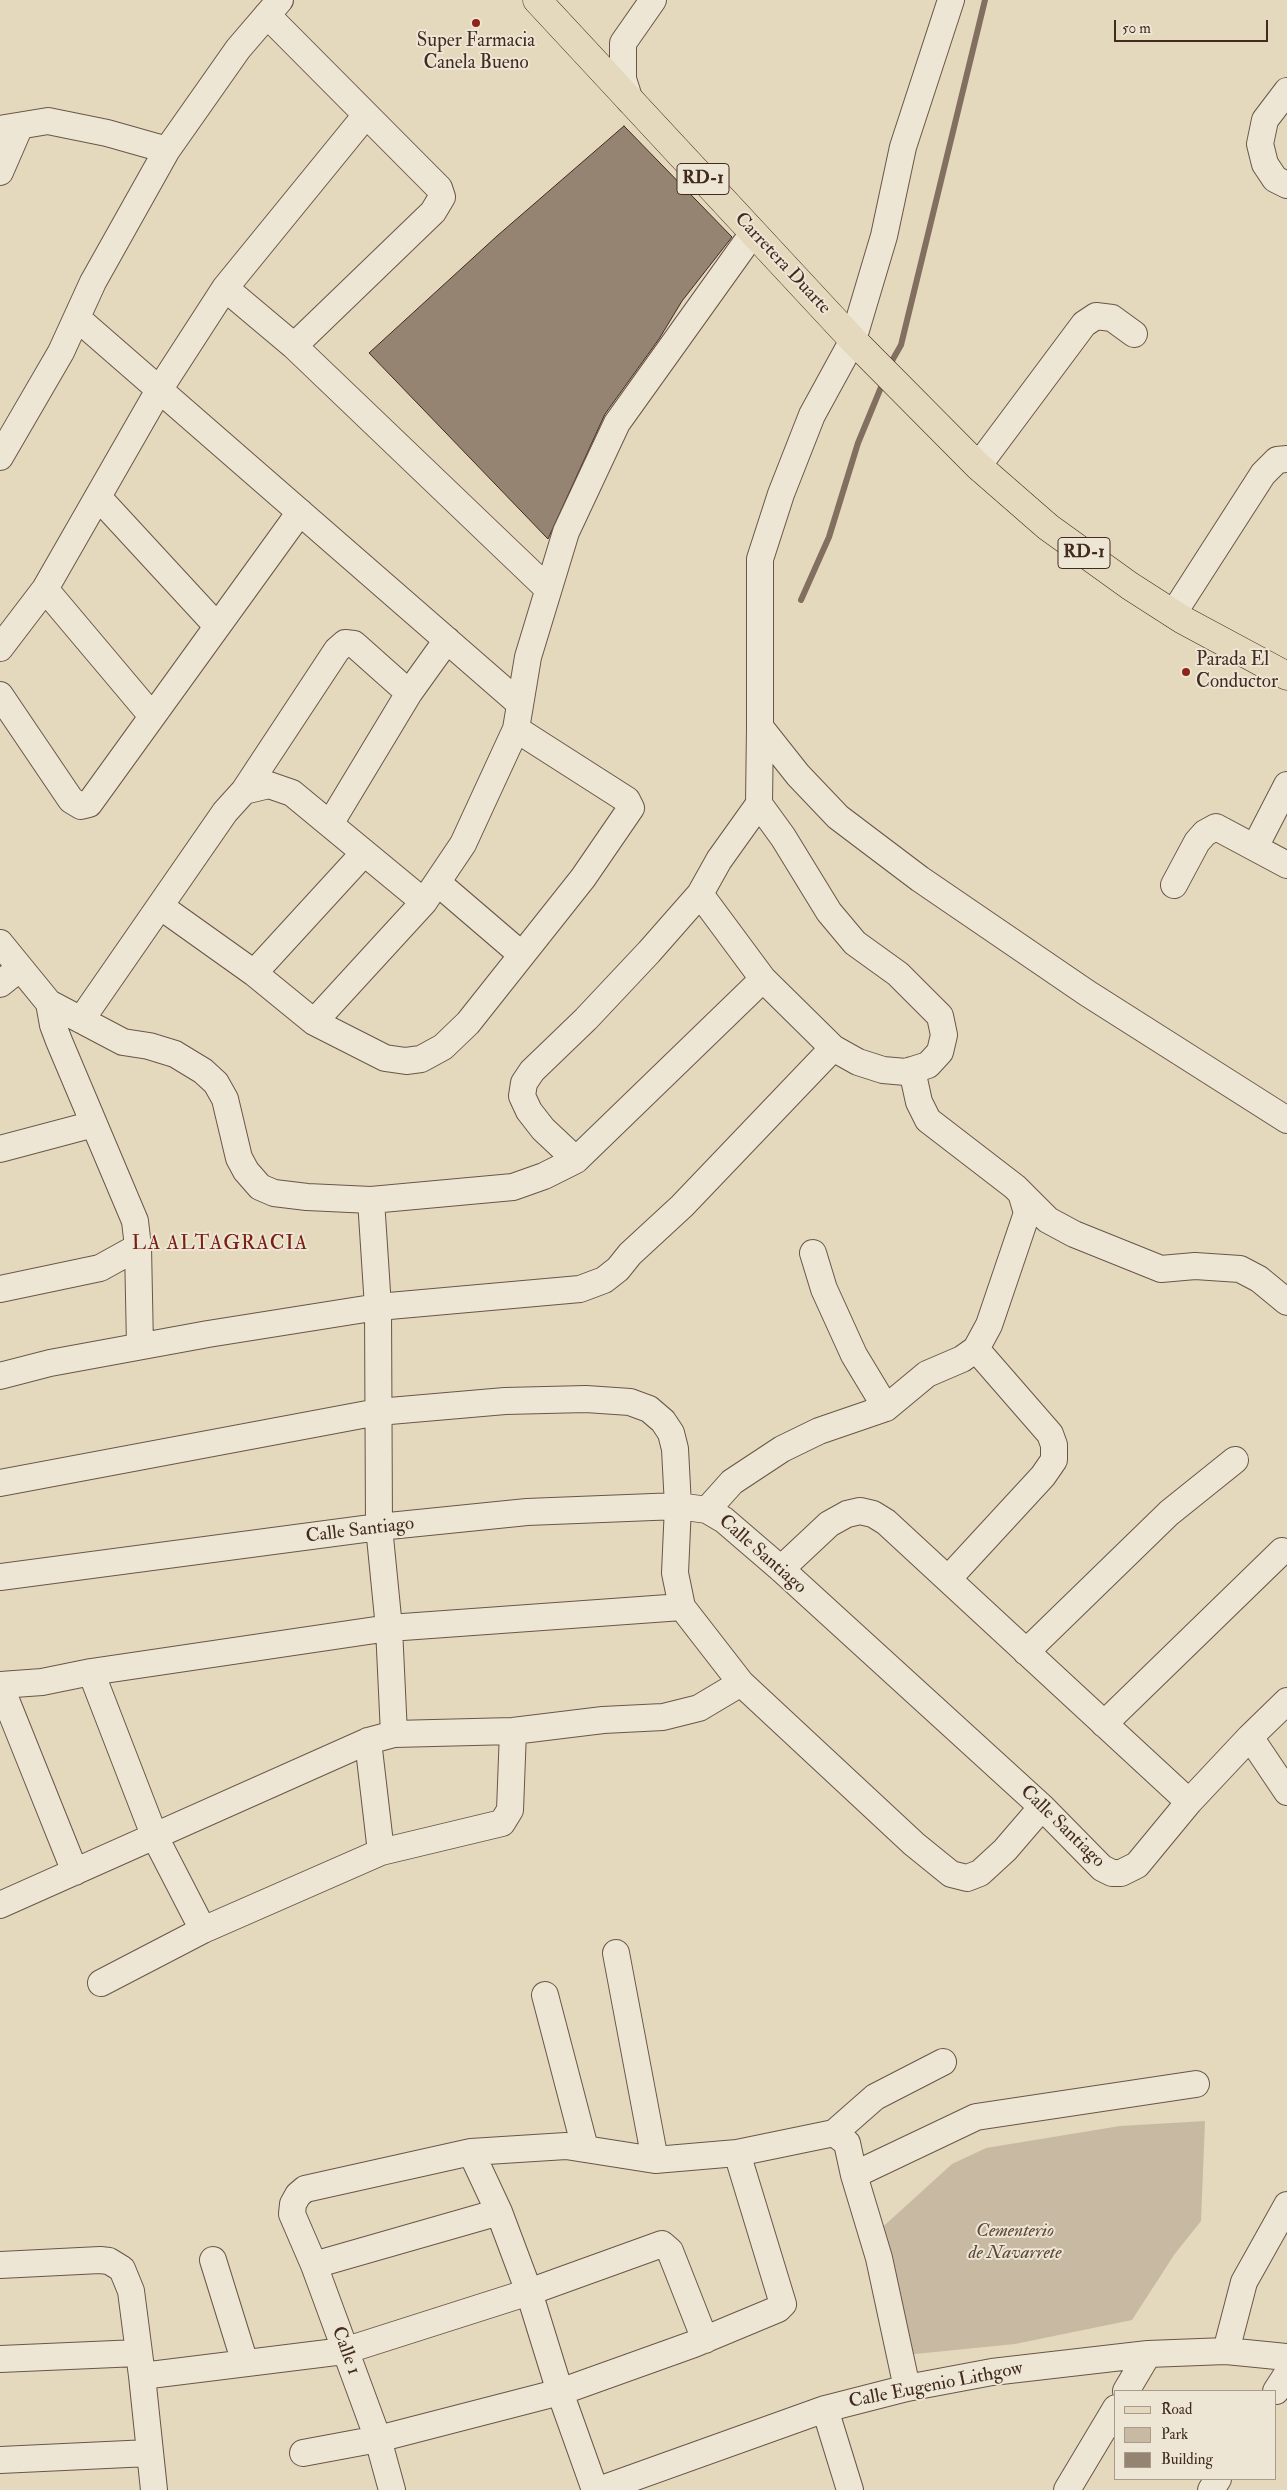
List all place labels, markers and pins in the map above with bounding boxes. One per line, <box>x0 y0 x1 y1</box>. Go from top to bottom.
marker: Super Farmacia Canela Bueno <box>470 17 482 29</box>
place label: Super Farmacia Canela Bueno <box>417 31 535 75</box>
place label: Parada El Conductor <box>1196 650 1278 694</box>
marker: Parada El Conductor <box>1180 666 1192 678</box>

